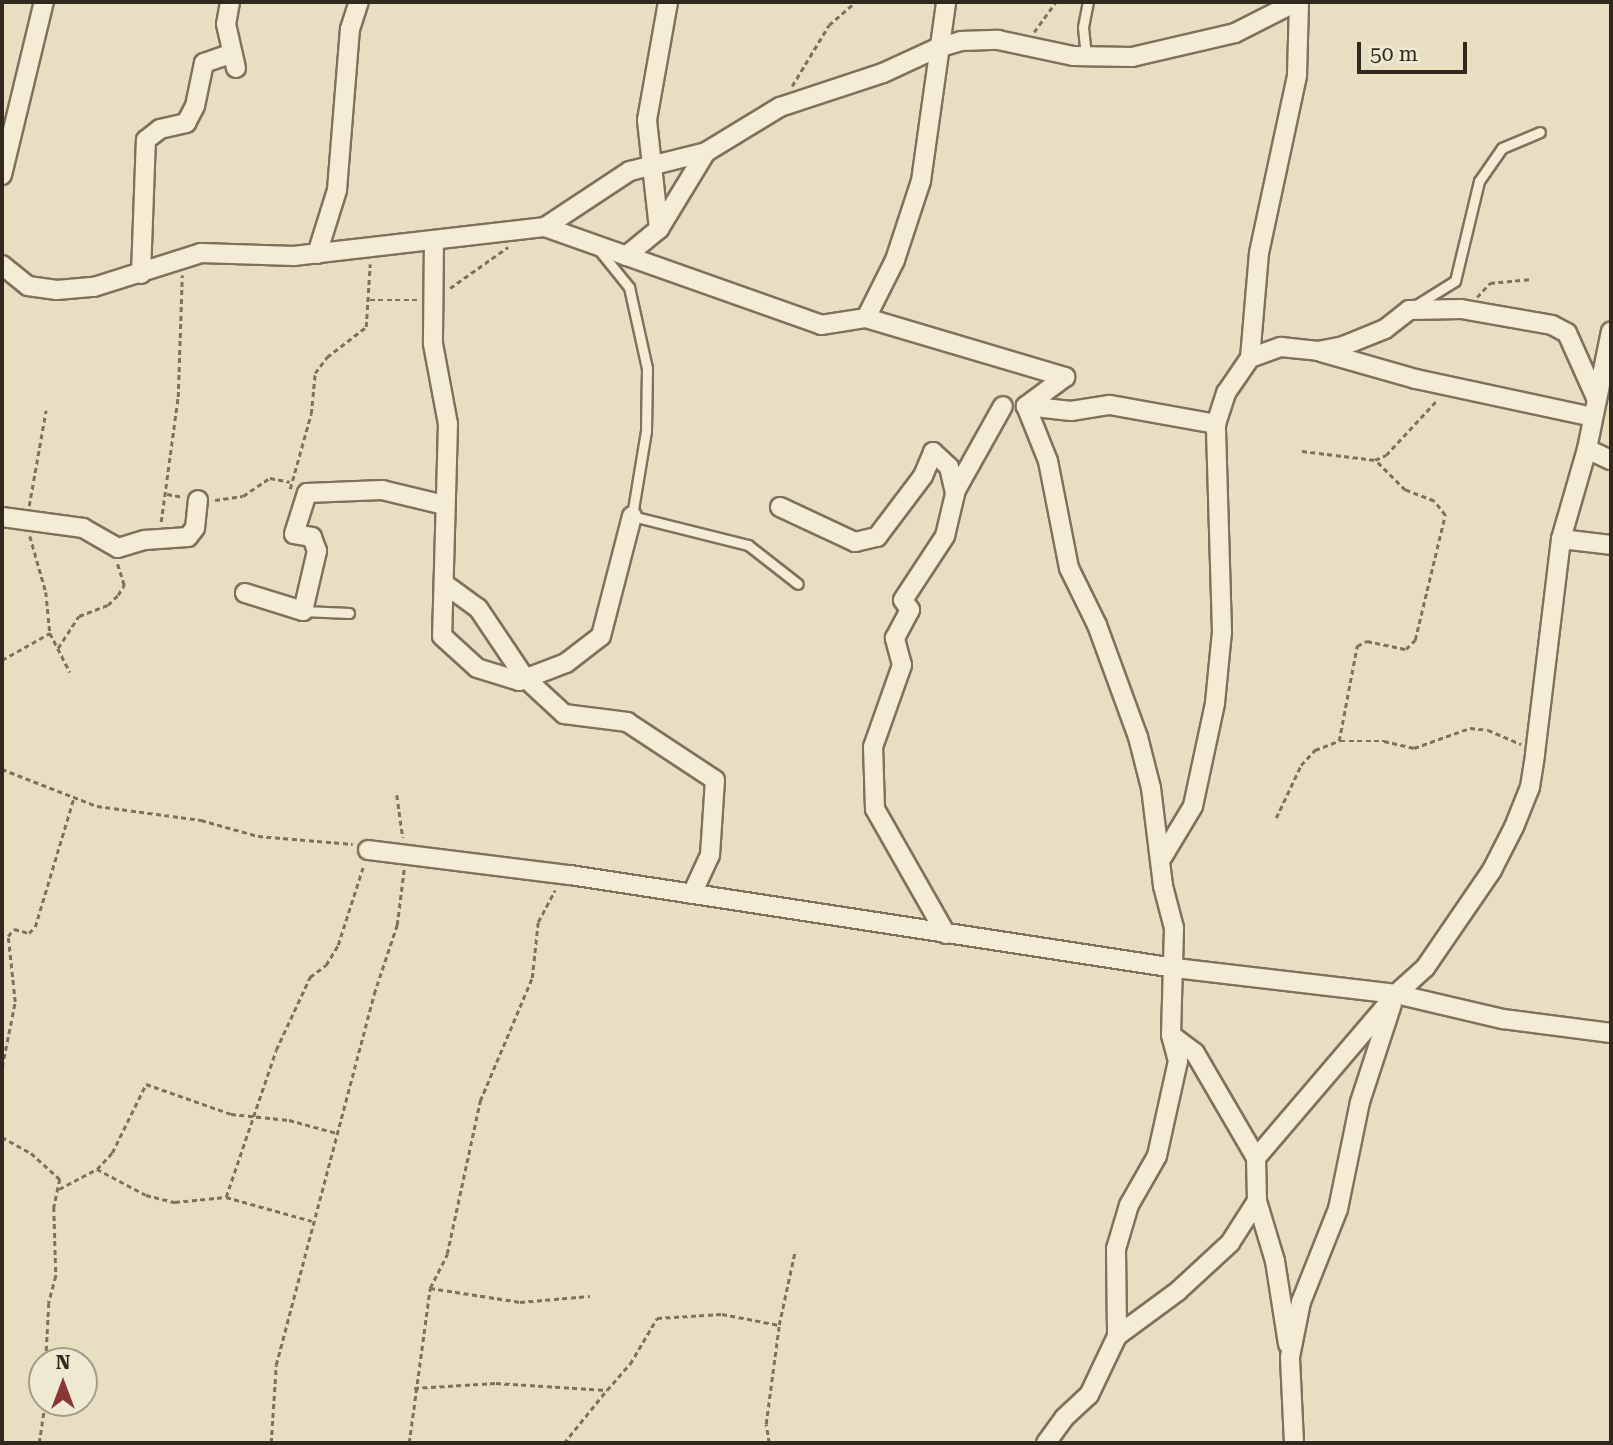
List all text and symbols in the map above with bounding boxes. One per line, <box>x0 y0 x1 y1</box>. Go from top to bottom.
scale bar <box>1361 28 1471 72</box>
text: 50 m <box>1370 42 1418 66</box>
north arrow <box>28 1347 98 1417</box>
text: N <box>56 1351 70 1374</box>

